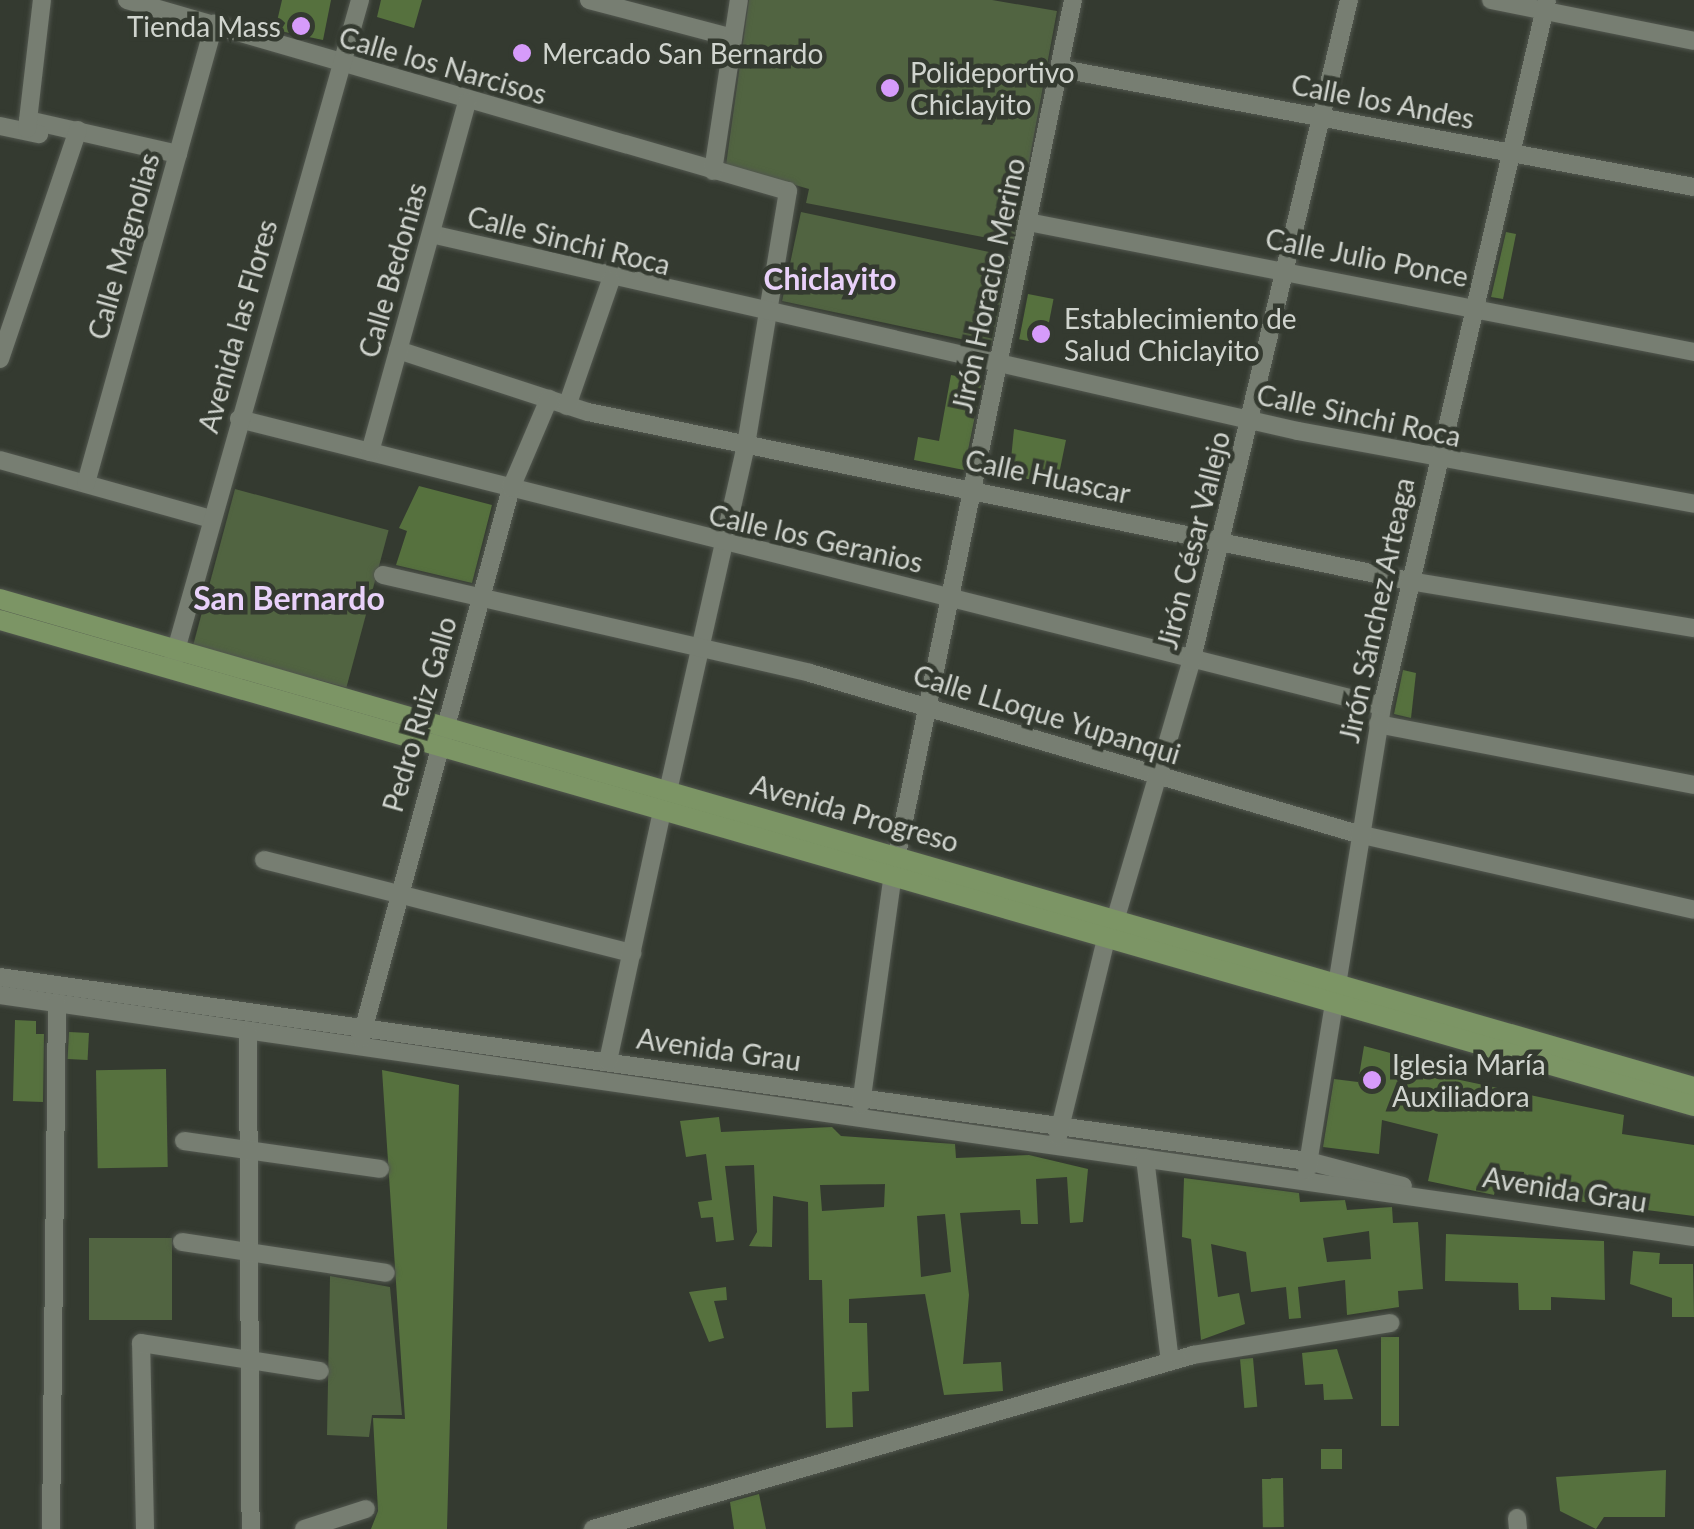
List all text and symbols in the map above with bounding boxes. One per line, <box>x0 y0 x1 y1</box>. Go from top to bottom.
place label: Tienda Mass <box>127 9 281 43</box>
marker: Tienda Mass <box>290 15 312 37</box>
street label: Calle los Narcisos <box>335 19 551 111</box>
place label: Mercado San Bernardo <box>542 36 823 70</box>
marker: Mercado San Bernardo <box>511 42 533 64</box>
place label: Polideportivo Chiclayito <box>910 55 1075 121</box>
street label: Calle los Andes <box>1288 67 1478 135</box>
marker: Polideportivo Chiclayito <box>879 77 901 99</box>
street label: Calle Magnolias <box>80 149 166 343</box>
street label: Jirón Horacio Merino <box>945 155 1031 415</box>
street label: Calle Bedonias <box>351 179 433 361</box>
street label: Calle Sinchi Roca <box>464 199 674 281</box>
street label: Avenida las Flores <box>191 216 283 436</box>
street label: Calle Julio Ponce <box>1262 221 1472 293</box>
district label: Chiclayito <box>764 260 896 296</box>
place label: Establecimiento de Salud Chiclayito <box>1064 301 1297 367</box>
marker: Establecimiento de Salud Chiclayito <box>1028 321 1054 347</box>
street label: Calle Sinchi Roca <box>1254 377 1464 453</box>
street label: Jirón César Vallejo <box>1150 427 1236 653</box>
street label: Calle Huascar <box>962 442 1134 510</box>
street label: Jirón Sánchez Arteaga <box>1331 474 1421 746</box>
street label: Calle los Geranios <box>706 497 926 579</box>
district label: San Bernardo <box>193 579 385 617</box>
street label: Pedro Ruiz Gallo <box>375 612 463 816</box>
street label: Calle LLoque Yupanqui <box>909 657 1185 771</box>
street label: Avenida Progreso <box>747 767 963 859</box>
street label: Avenida Grau <box>635 1021 803 1077</box>
place label: Iglesia María Auxiliadora <box>1392 1047 1546 1113</box>
marker: Iglesia María Auxiliadora <box>1361 1069 1383 1091</box>
street label: Avenida Grau <box>1481 1159 1649 1219</box>

